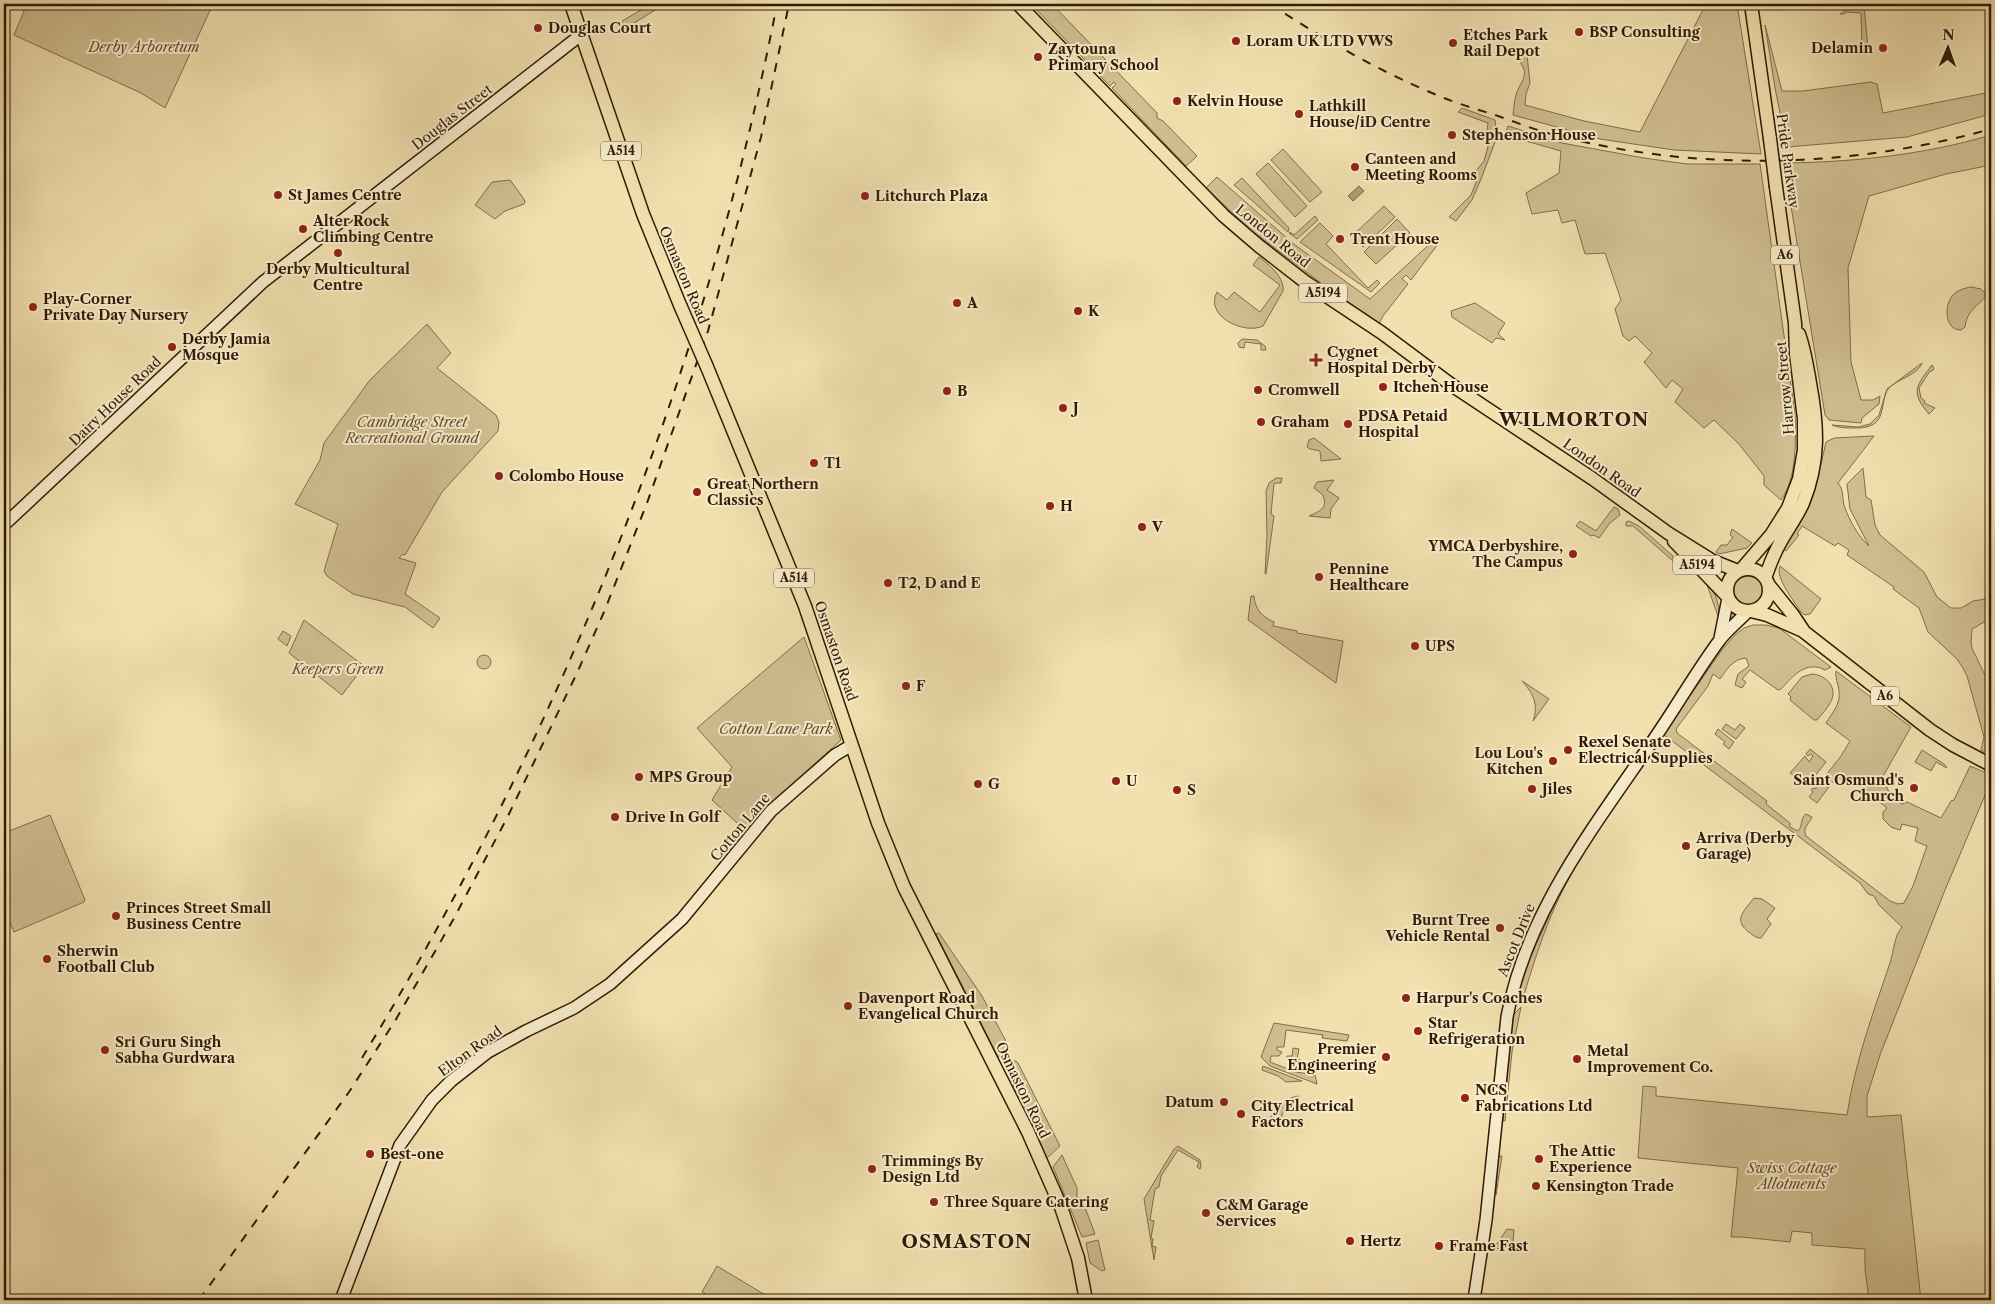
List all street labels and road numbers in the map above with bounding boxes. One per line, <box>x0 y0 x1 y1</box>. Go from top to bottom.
street label: Douglas Street <box>408 80 496 154</box>
street label: Pride Parkway <box>1772 112 1804 210</box>
road number: A514 <box>601 142 641 160</box>
street label: London Road <box>1232 200 1314 272</box>
street label: Osmaston Road <box>655 223 713 327</box>
road number: A6 <box>1771 246 1799 264</box>
road number: A5194 <box>1299 284 1347 302</box>
street label: Harrow Street <box>1772 341 1798 435</box>
street label: Dairy House Road <box>65 352 165 450</box>
street label: London Road <box>1560 435 1645 502</box>
road number: A5194 <box>1673 556 1721 574</box>
road number: A514 <box>774 568 814 588</box>
street label: Osmaston Road <box>810 599 862 704</box>
road number: A6 <box>1871 686 1899 706</box>
street label: Cotton Lane <box>706 789 774 865</box>
street label: Ascot Drive <box>1493 901 1539 980</box>
street label: Elton Road <box>435 1022 506 1080</box>
street label: Osmaston Road <box>992 1039 1054 1141</box>

